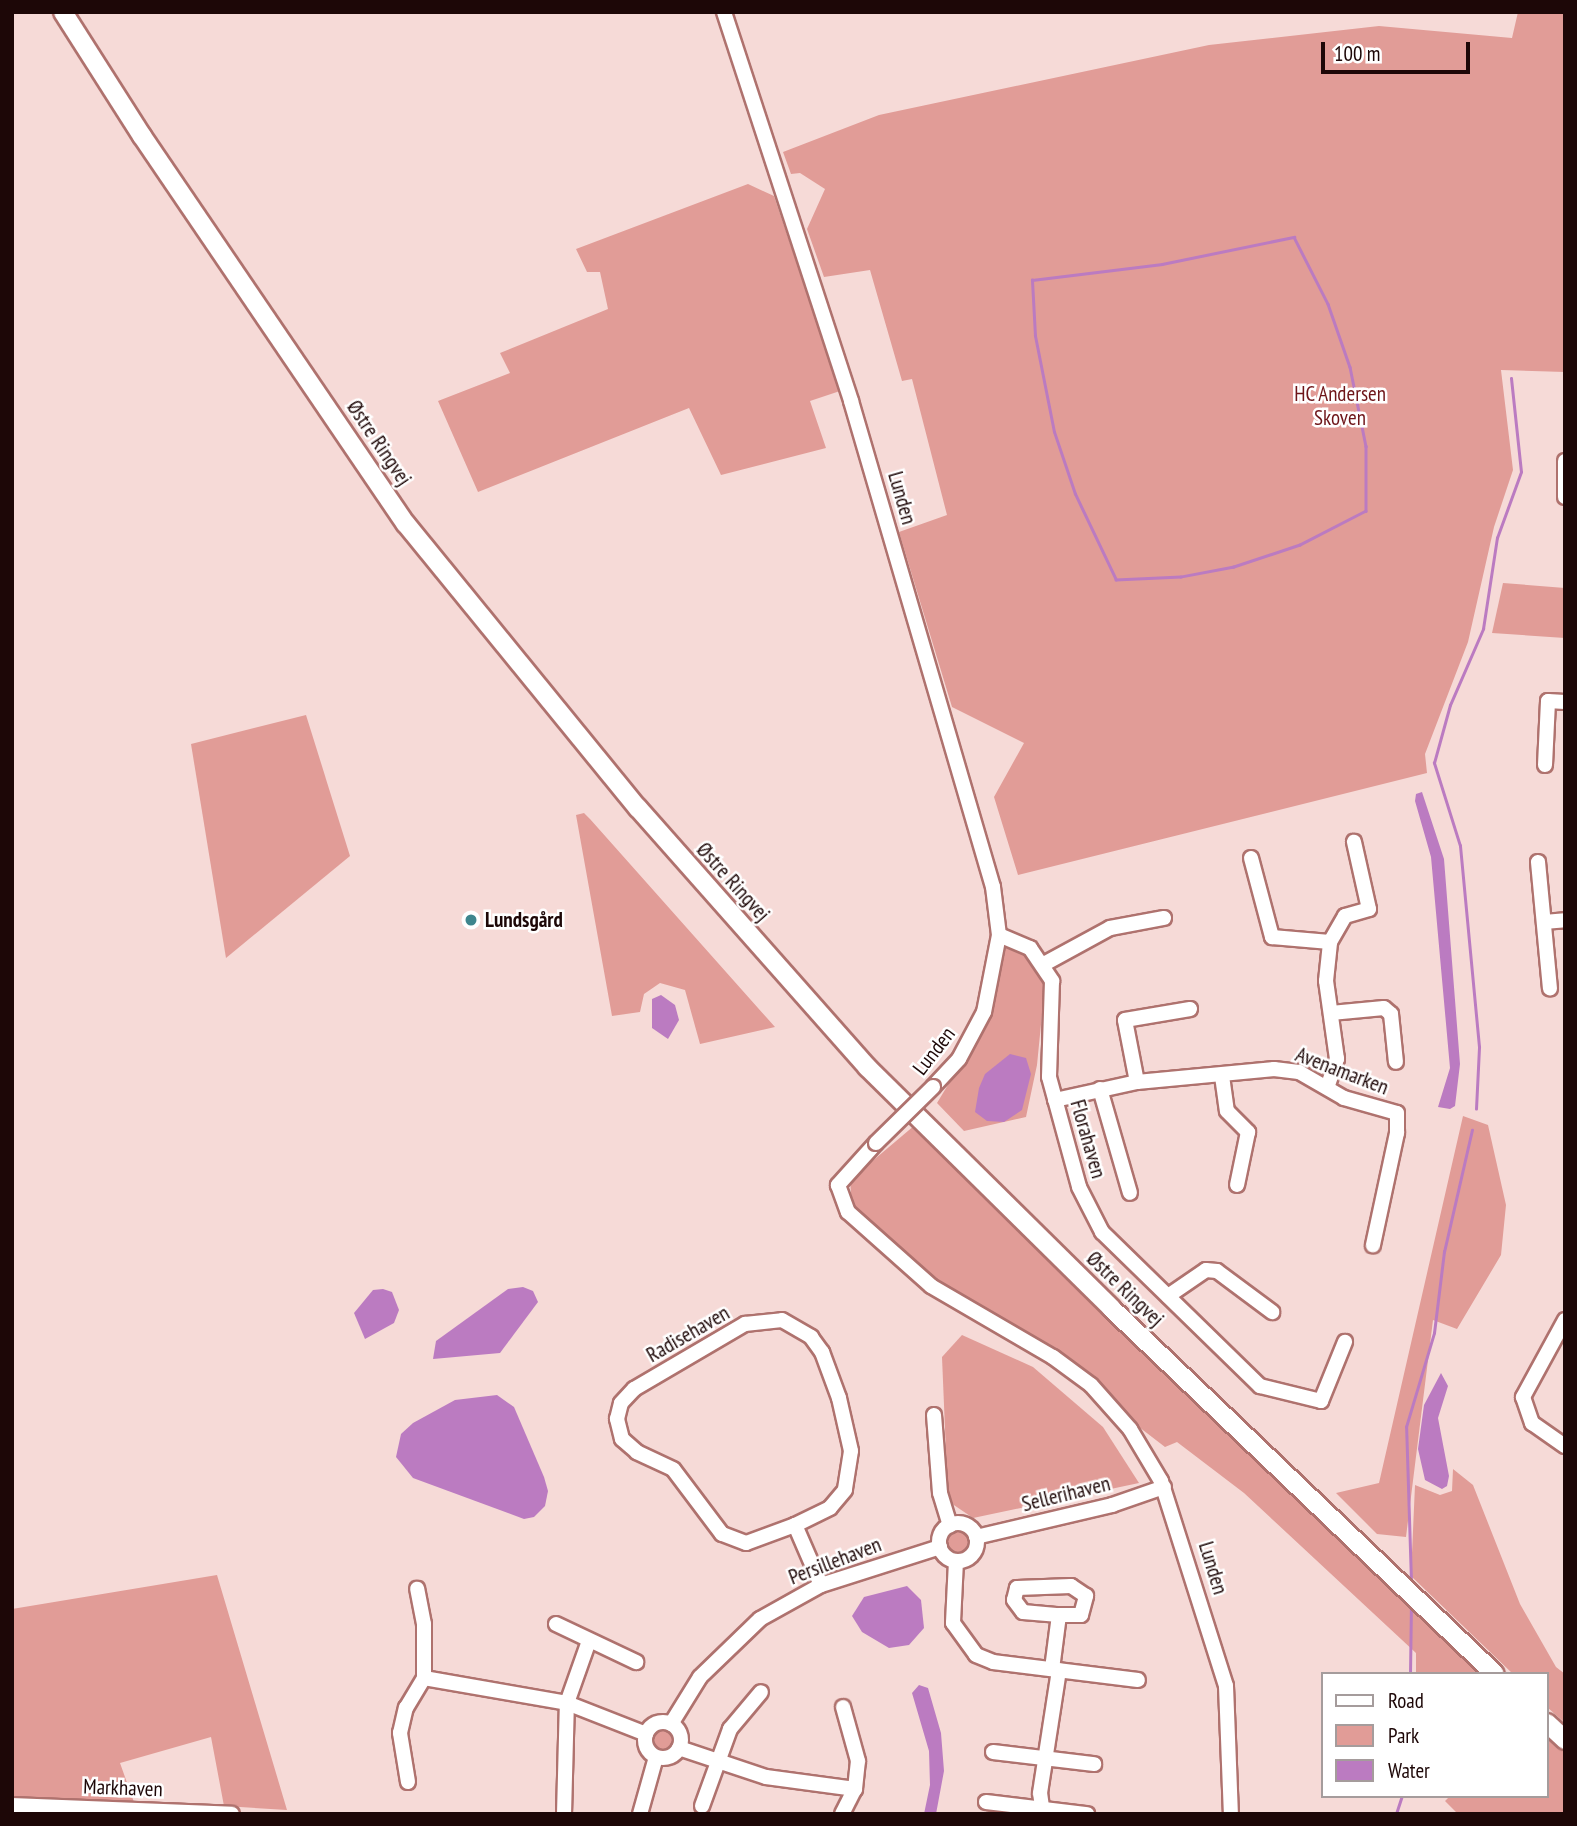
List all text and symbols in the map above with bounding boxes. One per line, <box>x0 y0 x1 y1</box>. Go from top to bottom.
scale bar <box>1325 28 1474 72</box>
text: 100 m <box>1334 40 1380 67</box>
park label: HC Andersen Skoven <box>1294 381 1386 431</box>
street label: Østre Ringvej <box>341 396 417 490</box>
street label: Lunden <box>882 469 922 527</box>
street label: Østre Ringvej <box>691 837 775 927</box>
place label: Lundsgård <box>485 907 563 933</box>
marker: Lundsgård <box>463 912 479 928</box>
street label: Lunden <box>908 1022 960 1080</box>
street label: Avenamarken <box>1292 1042 1392 1100</box>
street label: Florahaven <box>1065 1097 1111 1181</box>
street label: Østre Ringvej <box>1081 1246 1169 1332</box>
street label: Radisehaven <box>642 1300 734 1368</box>
street label: Sellerihaven <box>1019 1471 1113 1517</box>
street label: Persillehaven <box>785 1532 885 1590</box>
street label: Lunden <box>1193 1539 1233 1597</box>
legend <box>1322 1672 1549 1798</box>
text: Road <box>1388 1687 1424 1714</box>
text: Park <box>1388 1722 1419 1749</box>
text: Water <box>1388 1757 1430 1784</box>
street label: Markhaven <box>83 1774 163 1802</box>

